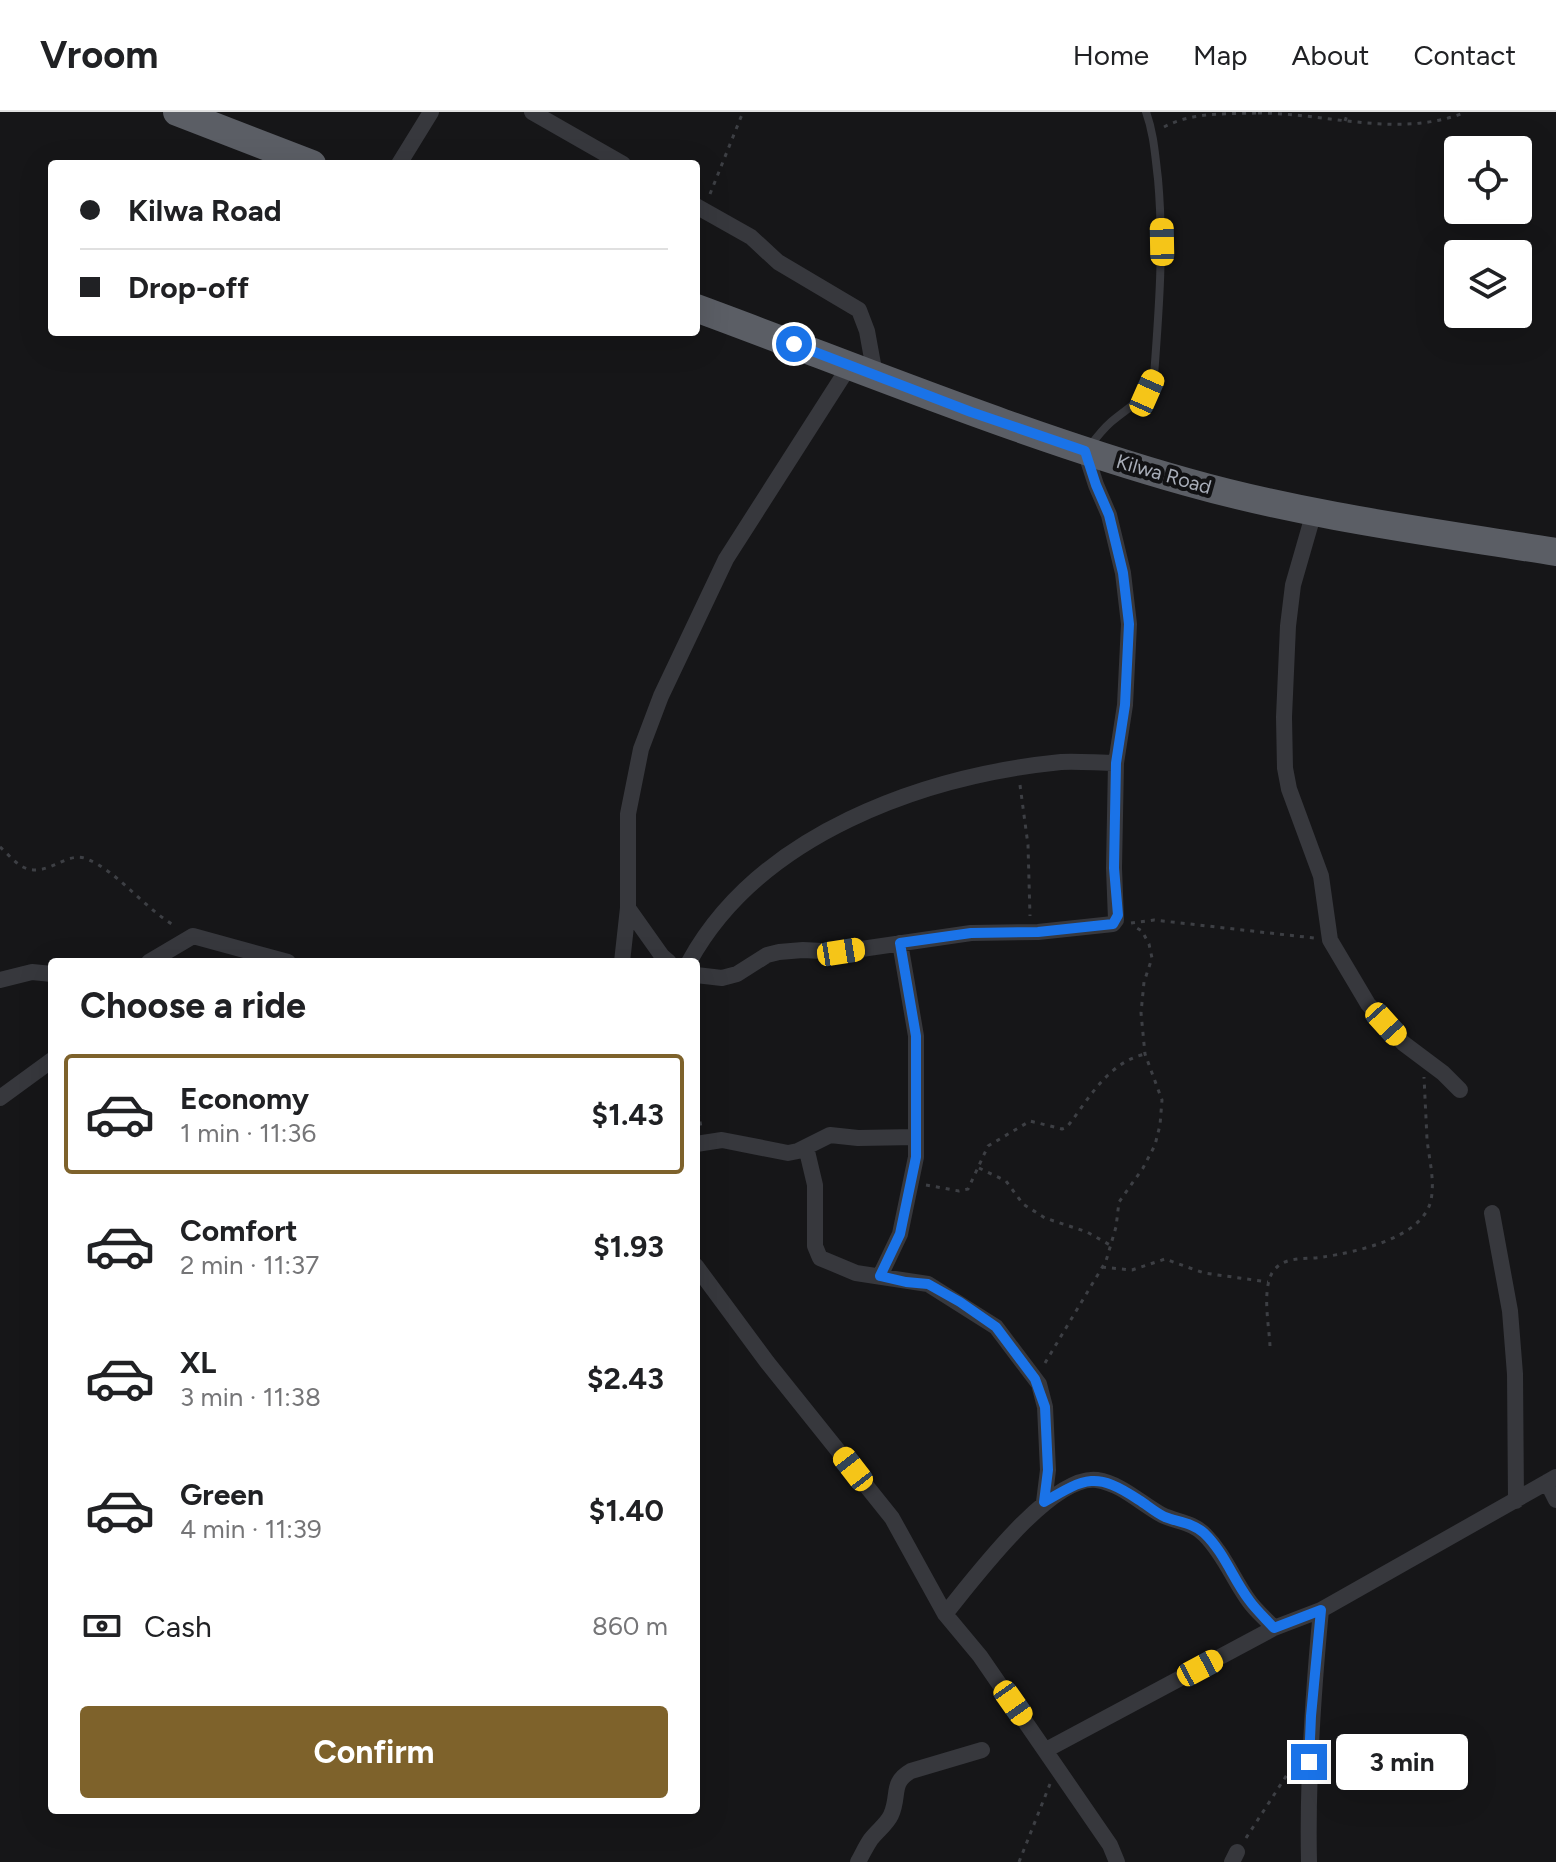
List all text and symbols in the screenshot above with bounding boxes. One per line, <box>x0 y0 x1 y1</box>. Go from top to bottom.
text: Vroom <box>40 32 158 78</box>
text: Home <box>1073 38 1149 72</box>
text: Map <box>1193 38 1248 72</box>
text: About <box>1292 38 1369 72</box>
text: Contact <box>1413 38 1516 72</box>
map controls <box>1444 136 1532 328</box>
button: locate <box>1444 136 1532 224</box>
text: Kilwa Road <box>128 192 282 229</box>
car <box>1150 218 1174 266</box>
button: layers <box>1444 240 1532 328</box>
text: Drop-off <box>128 269 249 306</box>
route start <box>776 326 812 362</box>
car <box>1126 366 1168 420</box>
street label: Kilwa Road <box>1114 449 1214 499</box>
car <box>815 936 867 968</box>
text: Choose a ride <box>80 984 306 1027</box>
car <box>1361 998 1411 1050</box>
icon: car <box>84 1078 156 1150</box>
text: Economy <box>180 1080 309 1117</box>
text: $1.43 <box>592 1096 664 1133</box>
text: 1 min · 11:36 <box>180 1117 316 1149</box>
icon: car <box>84 1210 156 1282</box>
text: Comfort <box>180 1212 298 1249</box>
text: $1.93 <box>593 1228 664 1265</box>
text: 2 min · 11:37 <box>180 1249 319 1281</box>
icon: car <box>84 1342 156 1414</box>
text: XL <box>180 1344 216 1381</box>
text: $2.43 <box>587 1360 664 1397</box>
text: 3 min · 11:38 <box>180 1381 321 1413</box>
car <box>829 1443 877 1495</box>
icon: car <box>84 1474 156 1546</box>
text: Green <box>180 1476 264 1513</box>
text: $1.40 <box>589 1492 664 1529</box>
text: 4 min · 11:39 <box>180 1513 322 1545</box>
icon: cash <box>80 1604 124 1648</box>
text: Cash <box>144 1608 212 1645</box>
text: 860 m <box>592 1610 668 1642</box>
car <box>1173 1646 1227 1690</box>
car <box>989 1676 1037 1730</box>
button: Confirm <box>80 1706 668 1798</box>
callout: 3 min <box>1337 1734 1469 1790</box>
route end <box>1291 1744 1327 1780</box>
text: 3 min <box>1370 1746 1434 1778</box>

